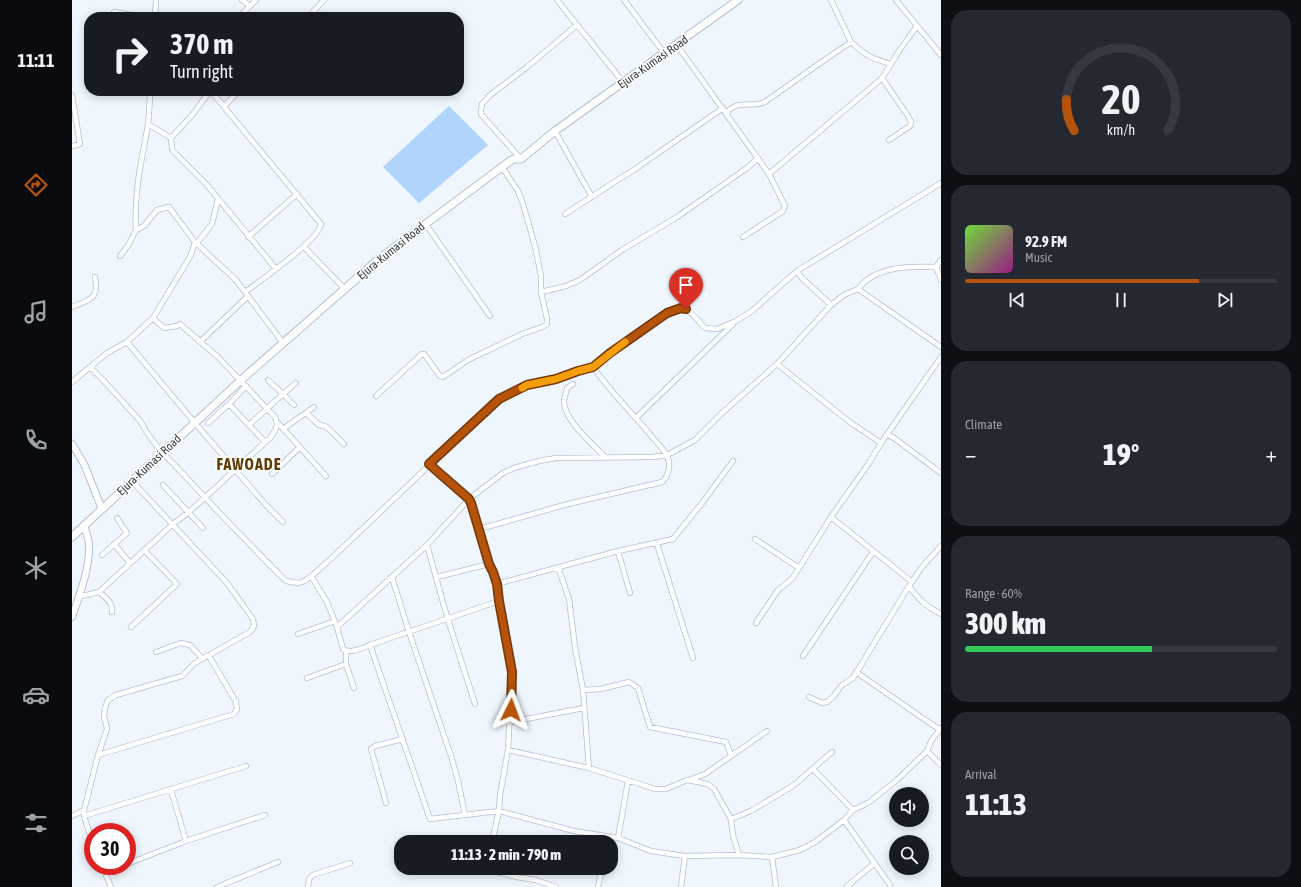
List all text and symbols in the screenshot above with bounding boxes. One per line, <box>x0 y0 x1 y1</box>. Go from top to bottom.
icon: right <box>104 28 156 80</box>
text: 370 m <box>170 28 233 60</box>
street label: Ejura-Kumasi Road <box>615 32 691 92</box>
text: 11:11 <box>17 50 55 71</box>
text: Turn right <box>170 61 233 82</box>
text: 20 <box>1101 75 1141 123</box>
text: km/h <box>1107 121 1135 137</box>
icon: directions <box>22 171 50 199</box>
street label: Ejura-Kumasi Road <box>354 219 428 283</box>
text: 92.9 FM <box>1025 233 1067 250</box>
text: Music <box>1025 250 1052 265</box>
pin <box>669 268 703 309</box>
icon: arrive <box>675 274 697 296</box>
icon: previous <box>1006 289 1028 311</box>
icon: pause <box>1110 289 1132 311</box>
icon: next <box>1214 289 1236 311</box>
icon: music <box>22 298 50 326</box>
text: Climate <box>965 417 1002 432</box>
icon: phone <box>22 426 50 454</box>
street label: Ejura-Kumasi Road <box>114 432 184 498</box>
text: 19° <box>1103 437 1139 471</box>
text: − <box>965 441 976 467</box>
text: + <box>1266 441 1277 467</box>
district label: FAWOADE <box>216 455 282 473</box>
icon: climate <box>22 554 50 582</box>
text: Range · 60% <box>965 586 1022 601</box>
text: 300 km <box>965 606 1046 640</box>
icon: car <box>22 681 50 709</box>
position arrow <box>490 689 532 731</box>
text: Arrival <box>965 767 997 782</box>
map controls <box>889 787 929 875</box>
button: sound <box>889 787 929 827</box>
text: 11:13 <box>965 787 1027 821</box>
icon: filters <box>22 809 50 837</box>
speed limit sign: 30 <box>84 823 136 875</box>
button: search <box>889 835 929 875</box>
text: 11:13 · 2 min · 790 m <box>451 846 561 863</box>

